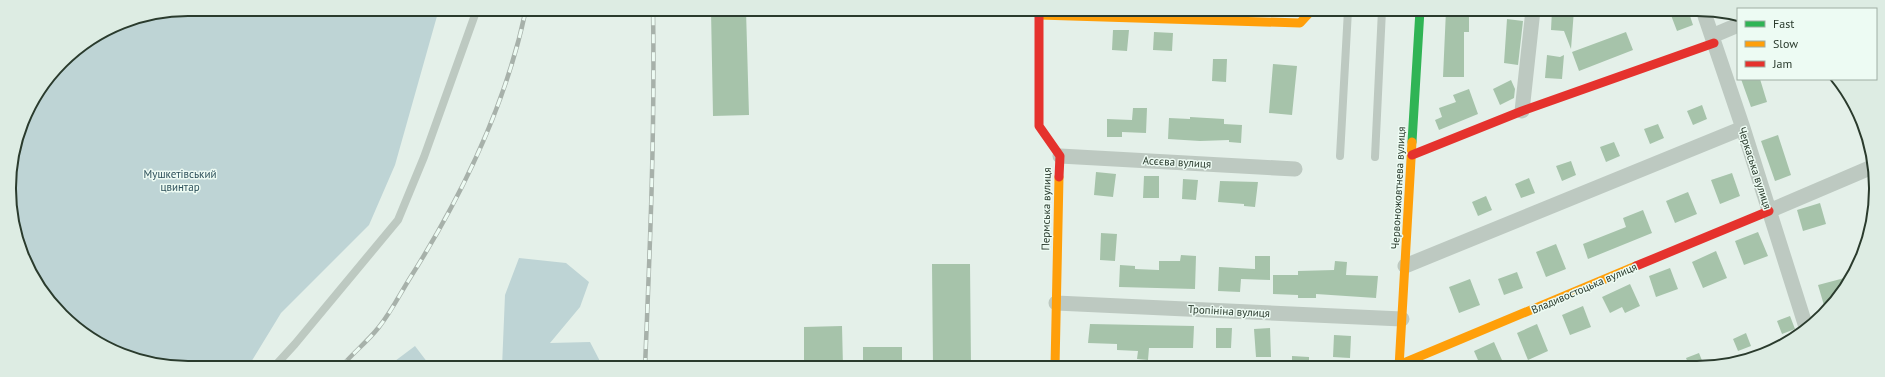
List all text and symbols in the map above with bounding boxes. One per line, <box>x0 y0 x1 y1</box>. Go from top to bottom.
legend <box>1737 8 1877 80</box>
text: Fast <box>1773 16 1794 31</box>
text: Slow <box>1773 36 1798 51</box>
text: Jam <box>1772 56 1792 71</box>
street label: Черкаська вулиця <box>1735 125 1775 211</box>
street label: Червоножовтнева вулиця <box>1388 126 1408 250</box>
street label: Асєєва вулиця <box>1142 153 1212 171</box>
park label: Мушкетівський цвинтар <box>144 167 216 194</box>
street label: Пермська вулиця <box>1038 167 1054 251</box>
street label: Владивостоцька вулиця <box>1529 259 1639 317</box>
street label: Тропініна вулиця <box>1188 302 1270 320</box>

